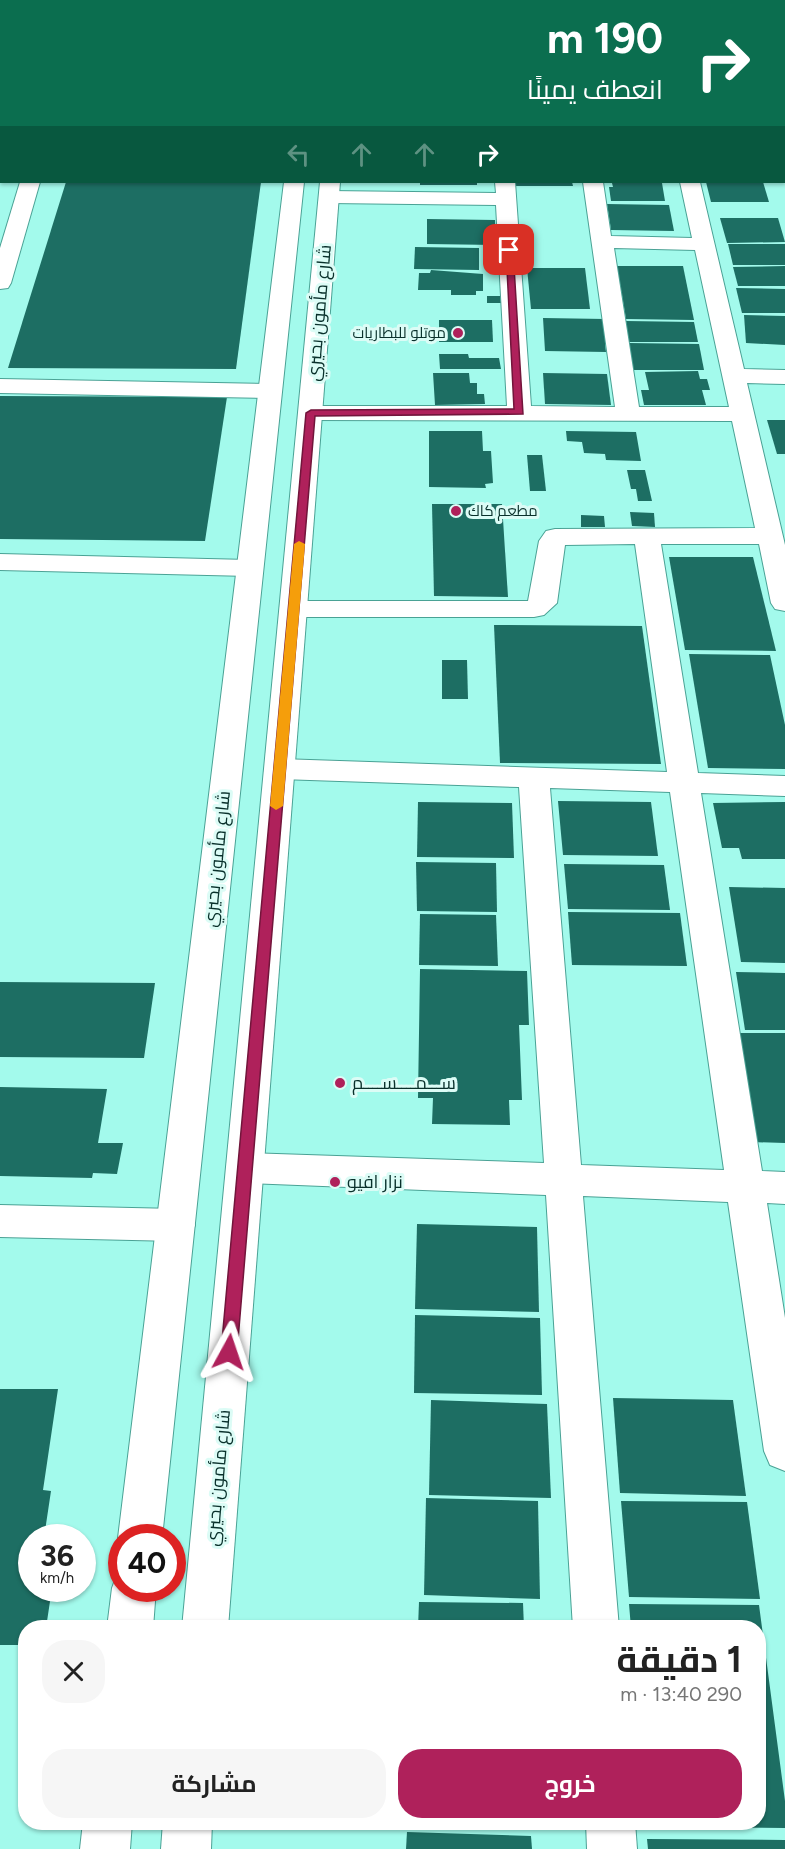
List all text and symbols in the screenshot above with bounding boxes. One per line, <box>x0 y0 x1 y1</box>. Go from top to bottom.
text: 190 m <box>547 13 663 64</box>
icon: right <box>684 24 762 102</box>
text: انعطف يمينًا <box>527 73 663 106</box>
icon: left <box>282 138 315 171</box>
icon: ahead <box>345 138 378 171</box>
icon: ahead <box>408 138 441 171</box>
icon: right <box>471 138 504 171</box>
pin <box>483 224 534 275</box>
icon: arrive <box>492 233 525 266</box>
street label: شارع مأمون بحيري <box>302 244 339 382</box>
place label: موتلو للبطاريات <box>352 324 446 342</box>
marker: موتلو للبطاريات <box>451 326 465 340</box>
place label: مطعم كاك <box>468 502 538 521</box>
marker: مطعم كاك <box>449 504 463 518</box>
street label: شارع مأمون بحيري <box>199 790 238 929</box>
place label: ســـمــــســــم <box>352 1072 456 1095</box>
marker: ســـمــــســــم <box>333 1076 347 1090</box>
place label: نزار افيو <box>347 1171 403 1193</box>
marker: نزار افيو <box>328 1175 342 1189</box>
position arrow <box>197 1320 261 1384</box>
street label: شارع مأمون بحيري <box>201 1409 238 1547</box>
speed limit sign: 40 <box>108 1524 186 1602</box>
text: 36 <box>40 1537 74 1574</box>
text: km/h <box>40 1569 74 1587</box>
text: 1 دقيقة <box>616 1638 742 1681</box>
button: close <box>42 1640 105 1703</box>
text: 290 m · 13:40 <box>620 1682 742 1706</box>
button: مشاركة <box>42 1749 386 1818</box>
button: خروج <box>398 1749 742 1818</box>

